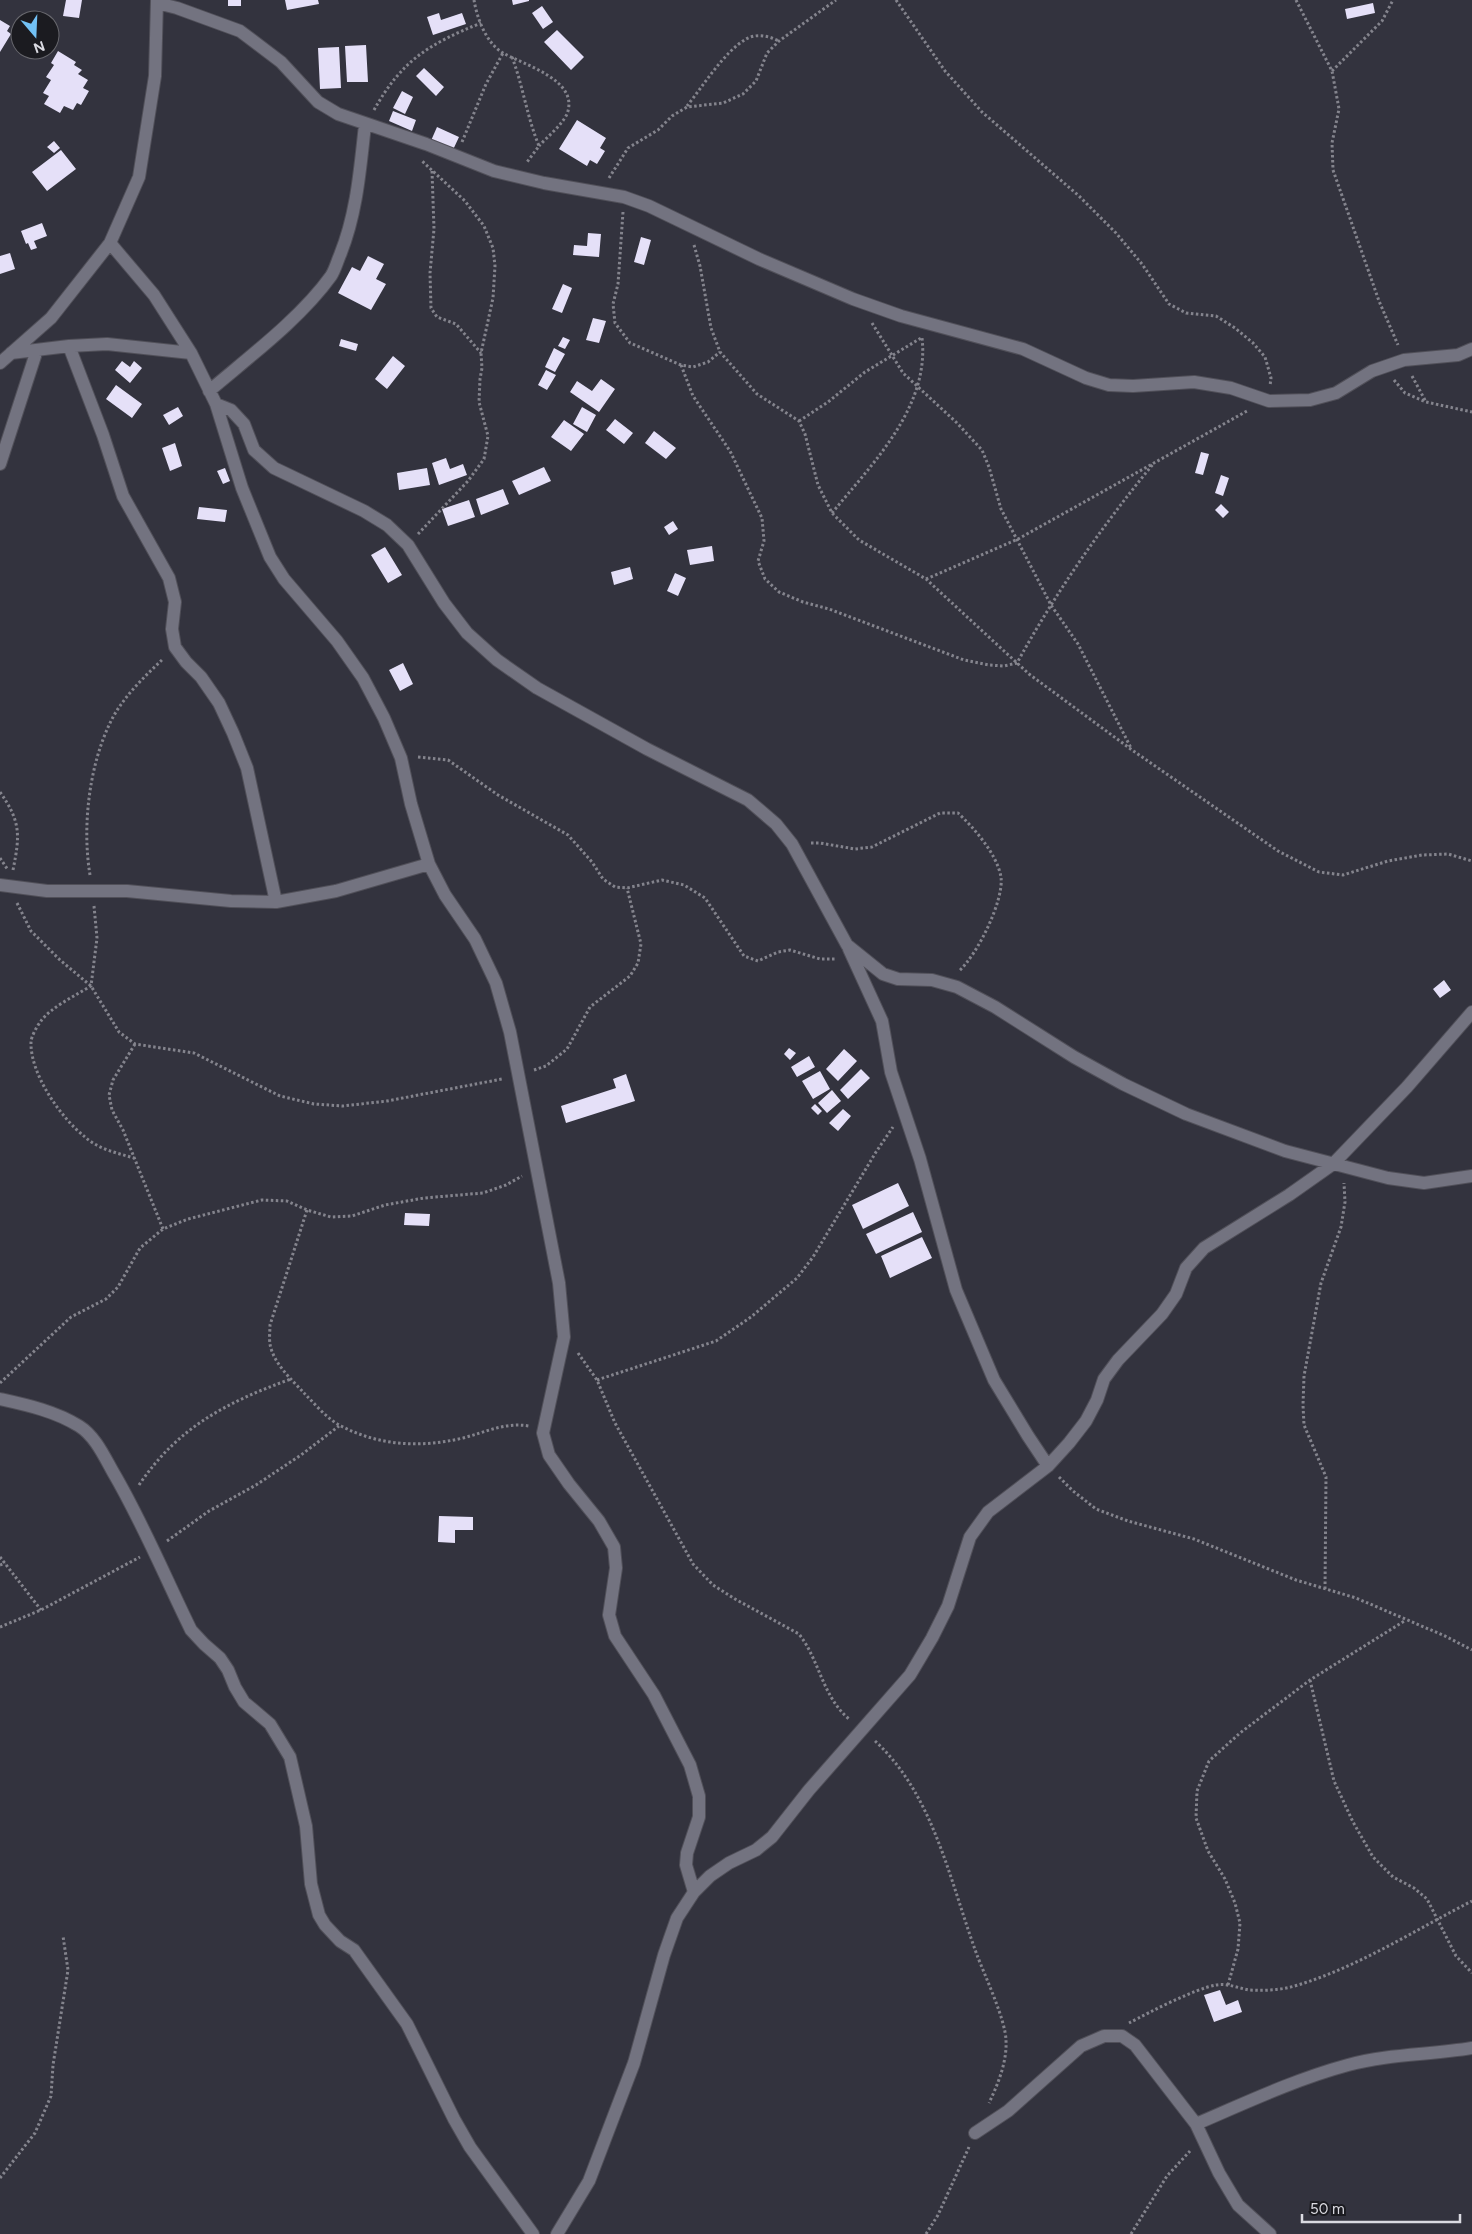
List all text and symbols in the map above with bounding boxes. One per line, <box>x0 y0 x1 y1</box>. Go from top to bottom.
north arrow <box>10 10 60 60</box>
text: N <box>31 37 47 57</box>
scale bar <box>1302 2192 1460 2224</box>
text: 50 m <box>1310 2200 1345 2218</box>

